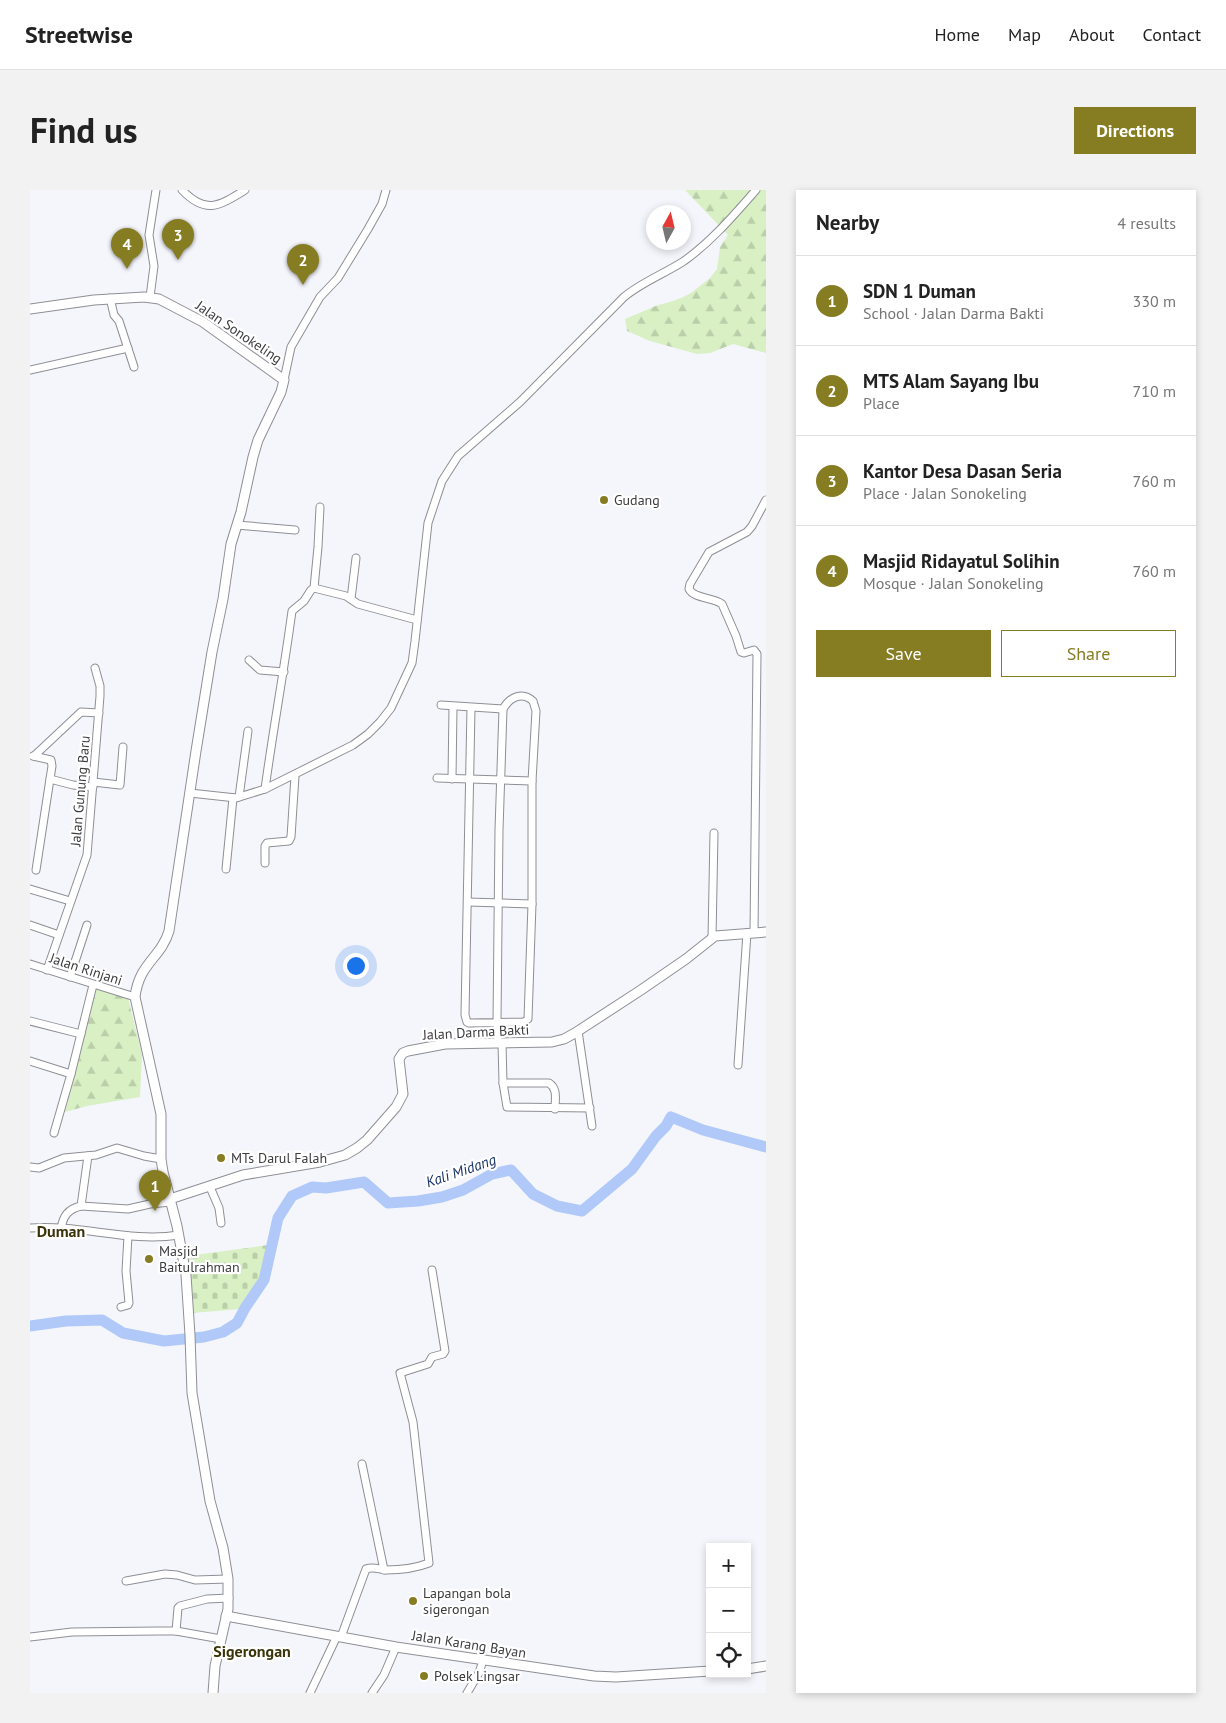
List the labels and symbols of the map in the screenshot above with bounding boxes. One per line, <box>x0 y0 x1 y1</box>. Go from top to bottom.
north arrow <box>646 205 691 250</box>
pin: 3 <box>162 219 194 260</box>
pin: 4 <box>111 228 143 269</box>
pin: 2 <box>287 244 319 285</box>
street label: Jalan Sonokeling <box>192 296 286 367</box>
place label: Gudang <box>614 491 660 509</box>
marker: Gudang <box>598 494 610 506</box>
street label: Jalan Gunung Baru <box>66 735 94 848</box>
street label: Jalan Rinjani <box>46 948 125 989</box>
your location <box>343 953 369 979</box>
street label: Jalan Darma Bakti <box>421 1020 530 1044</box>
place label: MTs Darul Falah <box>231 1149 327 1167</box>
water label: Kali Midang <box>423 1150 499 1191</box>
marker: MTs Darul Falah <box>215 1152 227 1164</box>
pin: 1 <box>139 1170 171 1211</box>
district label: Duman <box>37 1221 85 1241</box>
place label: Masjid Baitulrahman <box>159 1242 240 1276</box>
marker: Masjid Baitulrahman <box>143 1253 155 1265</box>
place label: Lapangan bola sigerongan <box>423 1584 511 1618</box>
marker: Lapangan bola sigerongan <box>407 1595 419 1607</box>
street label: Jalan Karang Bayan <box>410 1626 527 1662</box>
district label: Sigerongan <box>213 1641 291 1661</box>
place label: Polsek Lingsar <box>434 1667 520 1685</box>
marker: Polsek Lingsar <box>418 1670 430 1682</box>

